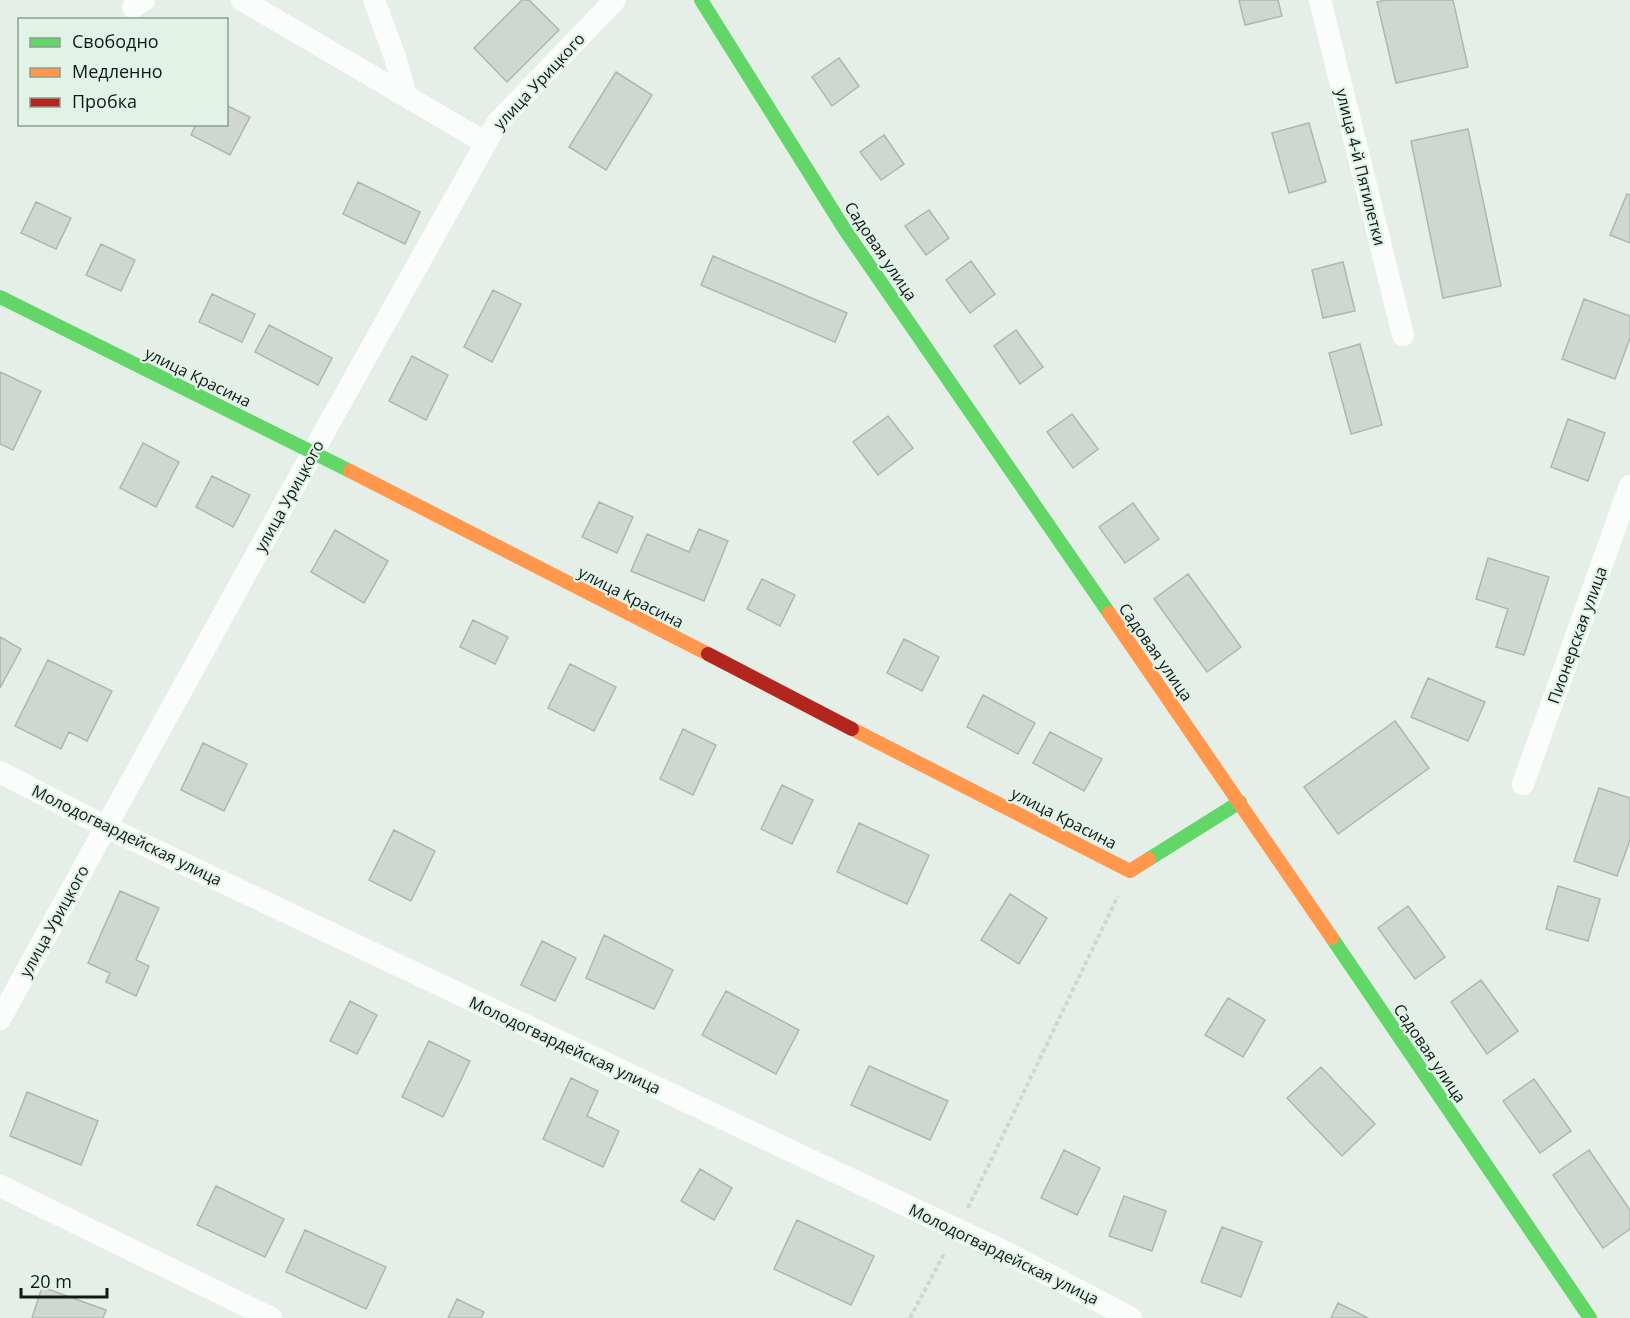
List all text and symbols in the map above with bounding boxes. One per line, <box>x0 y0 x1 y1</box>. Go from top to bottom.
legend <box>18 18 228 126</box>
street label: улица Урицкого <box>488 28 590 134</box>
text: Свободно <box>72 29 159 53</box>
text: Медленно <box>72 59 163 83</box>
street label: улица 4-й Пятилетки <box>1331 86 1391 248</box>
text: Пробка <box>72 89 137 113</box>
street label: Садовая улица <box>840 197 922 305</box>
street label: улица Красина <box>141 342 255 412</box>
street label: улица Урицкого <box>249 436 329 556</box>
street label: улица Красина <box>574 561 688 633</box>
street label: Пионерская улица <box>1542 563 1612 707</box>
street label: Садовая улица <box>1114 599 1198 705</box>
street label: Молодогвардейская улица <box>28 779 226 891</box>
street label: улица Красина <box>1007 782 1121 854</box>
street label: улица Урицкого <box>14 861 94 981</box>
street label: Молодогвардейская улица <box>466 991 664 1099</box>
street label: Садовая улица <box>1389 999 1471 1107</box>
street label: Молодогвардейская улица <box>905 1198 1103 1310</box>
scale bar <box>21 1261 106 1299</box>
text: 20 m <box>30 1269 72 1293</box>

